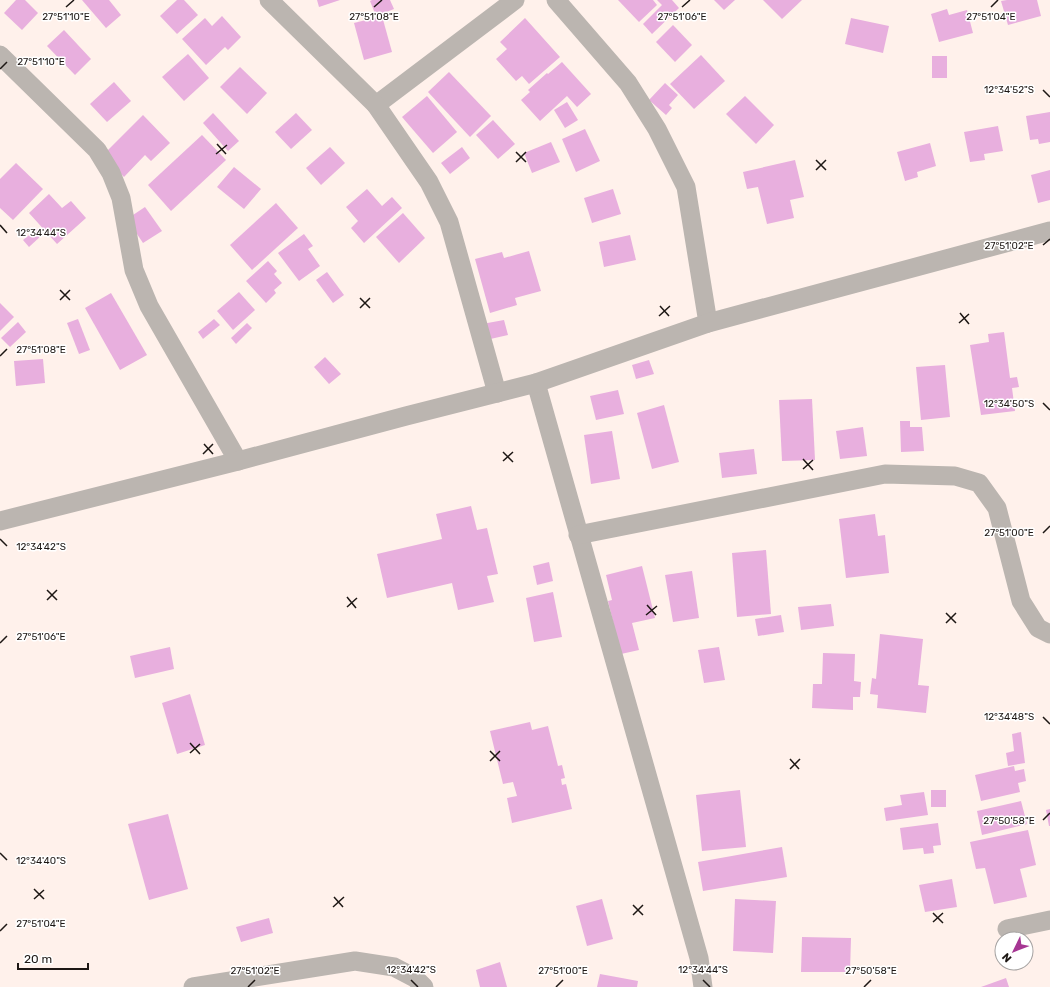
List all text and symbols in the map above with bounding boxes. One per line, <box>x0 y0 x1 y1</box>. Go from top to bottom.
text: 27°51'10"E <box>42 11 90 23</box>
text: 27°51'08"E <box>349 11 399 23</box>
text: 27°51'06"E <box>658 11 706 23</box>
text: 27°51'04"E <box>966 11 1016 23</box>
text: 27°51'10"E <box>17 56 65 68</box>
text: 12°34'52"S <box>984 84 1034 96</box>
text: 12°34'44"S <box>16 227 66 239</box>
text: 27°51'02"E <box>984 240 1034 252</box>
text: 27°51'08"E <box>16 344 66 356</box>
text: 12°34'50"S <box>984 398 1034 410</box>
text: 27°51'00"E <box>984 527 1034 539</box>
text: 12°34'42"S <box>16 541 66 553</box>
text: 27°51'06"E <box>17 631 65 643</box>
text: 12°34'48"S <box>984 711 1034 723</box>
text: 27°50'58"E <box>983 815 1035 827</box>
text: 12°34'40"S <box>16 855 66 867</box>
text: 27°51'04"E <box>16 918 66 930</box>
north arrow <box>994 931 1034 971</box>
scale bar <box>18 945 88 971</box>
text: N <box>1000 950 1015 965</box>
text: 20 m <box>24 952 52 966</box>
text: 12°34'42"S <box>386 964 436 976</box>
text: 12°34'44"S <box>678 964 728 976</box>
text: 27°51'02"E <box>230 965 280 977</box>
text: 27°51'00"E <box>538 965 588 977</box>
text: 27°50'58"E <box>845 965 897 977</box>

